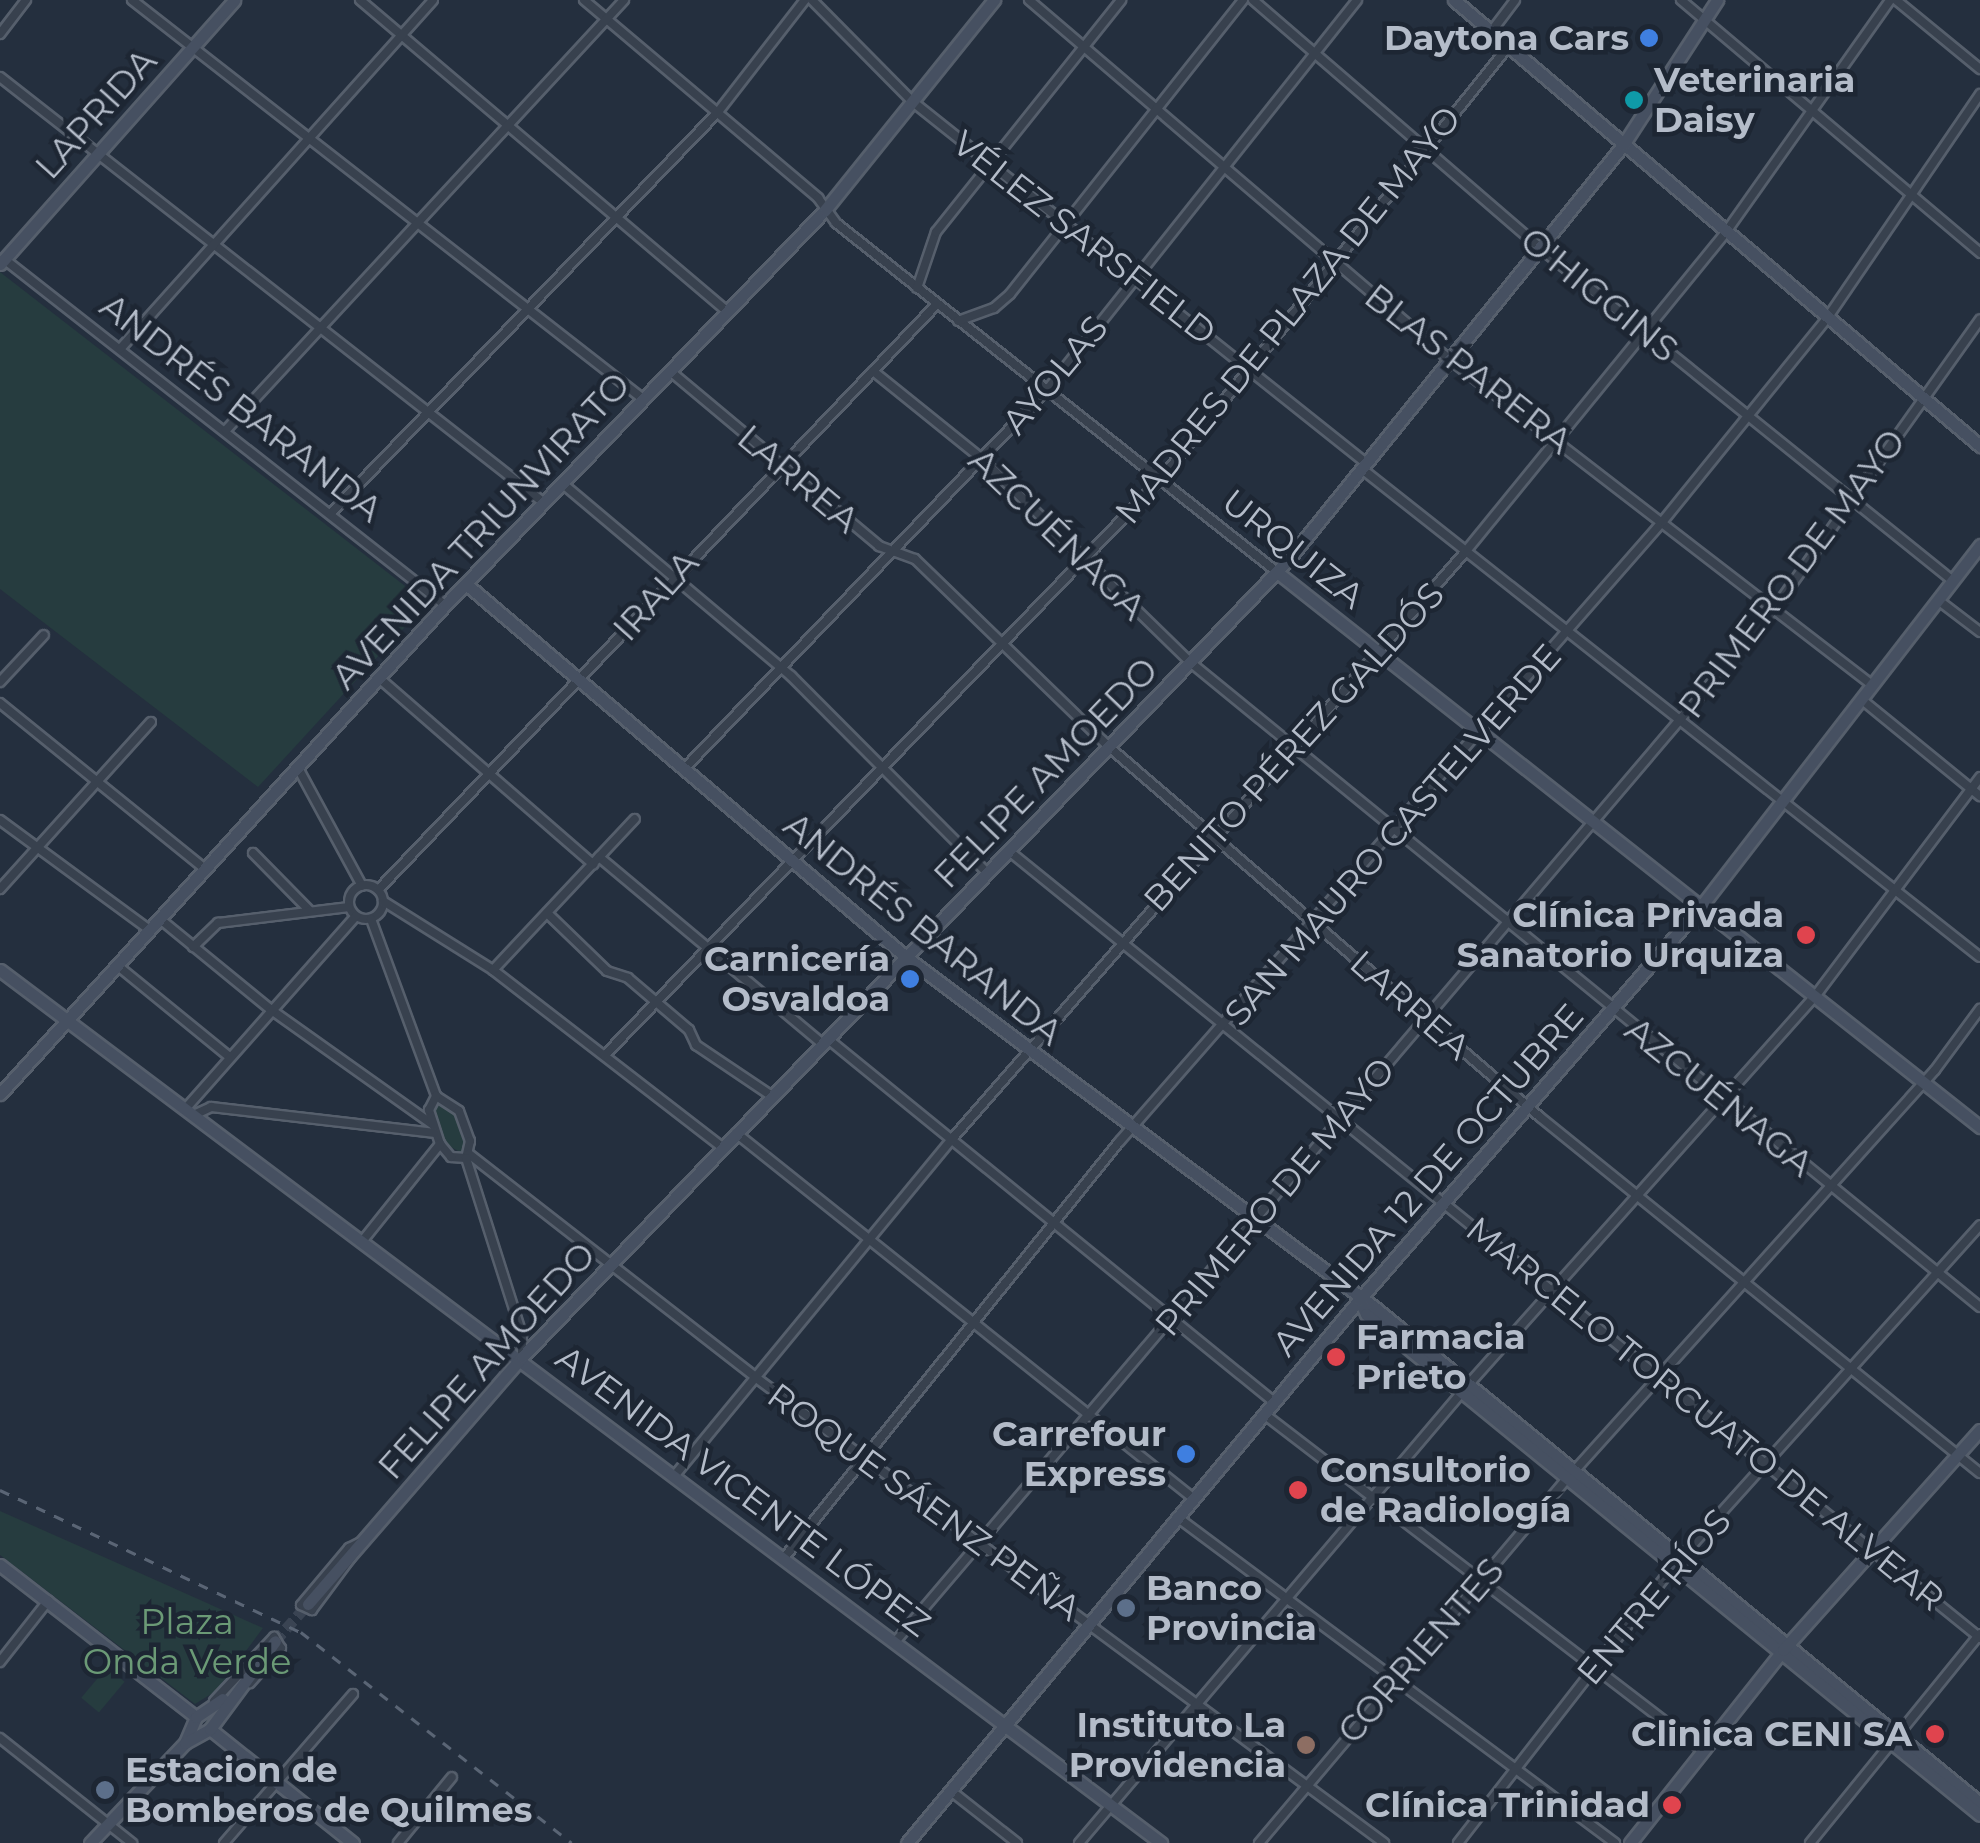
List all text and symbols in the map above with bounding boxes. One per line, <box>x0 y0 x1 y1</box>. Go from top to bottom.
place label: Daytona Cars <box>1384 17 1629 59</box>
marker: Daytona Cars <box>1638 27 1660 49</box>
street label: LAPRIDA <box>27 40 165 188</box>
place label: Veterinaria Daisy <box>1654 59 1855 141</box>
marker: Veterinaria Daisy <box>1623 89 1645 111</box>
street label: MADRES DE PLAZA DE MAYO <box>1107 98 1469 532</box>
street label: VÉLEZ SARSFIELD <box>944 122 1224 354</box>
street label: O'HIGGINS <box>1512 219 1686 371</box>
street label: BLAS PARERA <box>1356 275 1580 463</box>
street label: ANDRÉS BARANDA <box>92 285 390 531</box>
street label: AYOLAS <box>994 307 1116 443</box>
street label: AVENIDA TRIUNVIRATO <box>323 364 639 698</box>
street label: LARREA <box>729 416 867 542</box>
street label: PRIMERO DE MAYO <box>1670 422 1914 726</box>
street label: AZCUÉNAGA <box>960 439 1154 629</box>
street label: URQUIZA <box>1214 481 1372 617</box>
street label: IRALA <box>605 542 707 650</box>
street label: BENITO PÉREZ GALDÓS <box>1135 574 1453 920</box>
street label: SAN MAURO CASTELVERDE <box>1216 636 1570 1034</box>
street label: FELIPE AMOEDO <box>925 649 1167 897</box>
street label: ANDRÉS BARANDA <box>775 804 1071 1054</box>
place label: Clínica Privada Sanatorio Urquiza <box>1457 894 1784 976</box>
marker: Clínica Privada Sanatorio Urquiza <box>1793 922 1819 948</box>
place label: Carnicería Osvaldoa <box>704 938 890 1020</box>
street label: LARREA <box>1342 942 1478 1068</box>
marker: Carnicería Osvaldoa <box>899 968 921 990</box>
street label: AVENIDA 12 DE OCTUBRE <box>1264 996 1592 1364</box>
street label: AZCUÉNAGA <box>1617 1009 1821 1185</box>
street label: PRIMERO DE MAYO <box>1146 1049 1404 1345</box>
street label: MARCELO TORCUATO DE ALVEAR <box>1458 1208 1952 1620</box>
street label: FELIPE AMOEDO <box>370 1234 604 1488</box>
place label: Farmacia Prieto <box>1356 1316 1526 1398</box>
street label: AVENIDA VICENTE LÓPEZ <box>548 1337 938 1645</box>
marker: Farmacia Prieto <box>1325 1346 1347 1368</box>
street label: ROQUE SÁENZ PEÑA <box>759 1374 1089 1630</box>
place label: Carrefour Express <box>992 1413 1166 1495</box>
marker: Carrefour Express <box>1175 1443 1197 1465</box>
place label: Consultorio de Radiología <box>1320 1449 1571 1531</box>
marker: Consultorio de Radiología <box>1285 1477 1311 1503</box>
street label: ENTRE RÍOS <box>1568 1501 1740 1693</box>
street label: CORRIENTES <box>1329 1550 1513 1752</box>
place label: Banco Provincia <box>1146 1567 1317 1649</box>
marker: Banco Provincia <box>1115 1597 1137 1619</box>
park label: Plaza Onda Verde <box>83 1601 291 1683</box>
place label: Instituto La Providencia <box>1069 1704 1286 1786</box>
place label: Clinica CENI SA <box>1631 1713 1912 1755</box>
marker: Clinica CENI SA <box>1922 1721 1948 1747</box>
marker: Instituto La Providencia <box>1295 1734 1317 1756</box>
place label: Estacion de Bomberos de Quilmes <box>125 1749 532 1831</box>
marker: Estacion de Bomberos de Quilmes <box>94 1779 116 1801</box>
place label: Clínica Trinidad <box>1365 1784 1650 1826</box>
marker: Clínica Trinidad <box>1659 1792 1685 1818</box>

